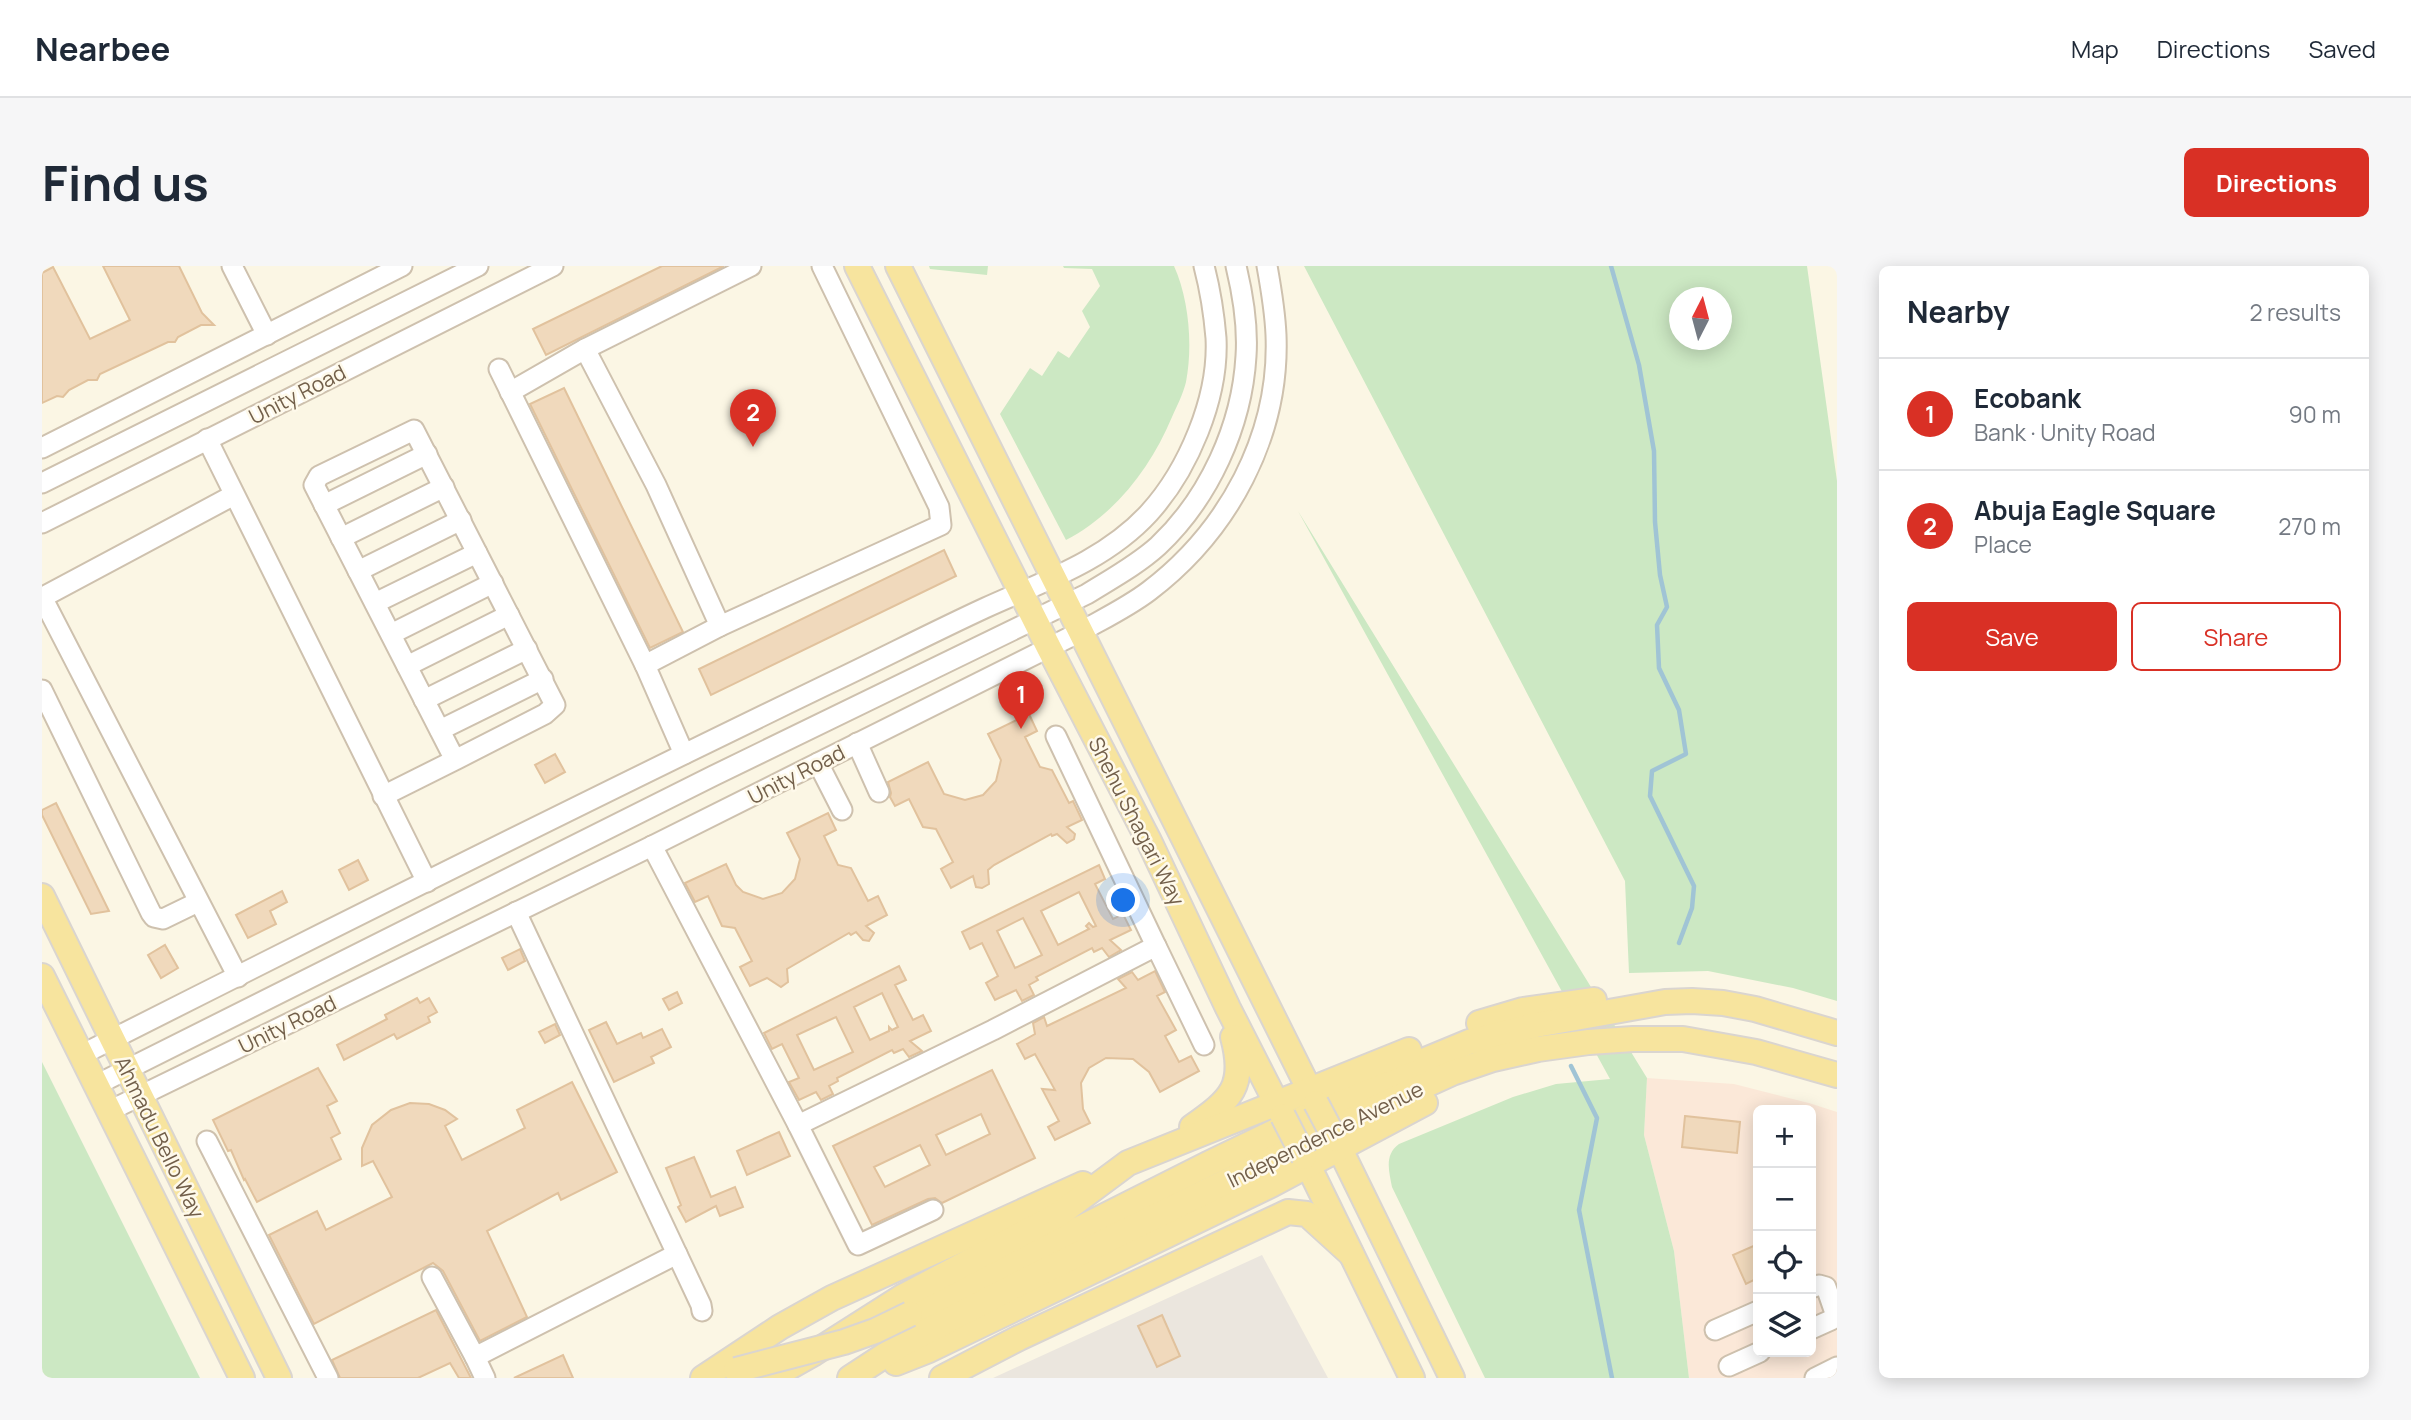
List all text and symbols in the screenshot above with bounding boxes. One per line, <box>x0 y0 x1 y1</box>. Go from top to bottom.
text: Nearbee <box>35 26 170 71</box>
text: Map <box>2071 32 2119 65</box>
text: Directions <box>2157 32 2270 65</box>
text: Saved <box>2308 32 2376 65</box>
button: Directions <box>2184 148 2369 217</box>
text: Find us <box>42 149 209 216</box>
north arrow <box>1669 287 1732 350</box>
text: Nearby <box>1907 291 2010 332</box>
text: 2 results <box>2249 296 2341 328</box>
street label: Unity Road <box>244 358 350 430</box>
text: Ecobank <box>1974 380 2081 416</box>
pin: 2 <box>730 389 776 447</box>
text: 1 <box>1925 398 1935 430</box>
text: 90 m <box>2289 398 2341 430</box>
text: Bank · Unity Road <box>1974 416 2156 448</box>
text: Abuja Eagle Square <box>1974 492 2216 528</box>
text: 2 <box>1923 510 1937 542</box>
text: 270 m <box>2278 510 2341 542</box>
text: Place <box>1974 528 2032 560</box>
button: Save <box>1907 602 2117 671</box>
button: Share <box>2131 602 2341 671</box>
pin: 1 <box>998 671 1044 729</box>
street label: Shehu Shagari Way <box>1082 732 1192 910</box>
street label: Unity Road <box>743 738 849 810</box>
your location <box>1106 883 1140 917</box>
street label: Unity Road <box>234 988 340 1060</box>
street label: Ahmadu Bello Way <box>109 1051 211 1223</box>
street label: Independence Avenue <box>1222 1074 1428 1194</box>
map controls <box>1753 1105 1816 1357</box>
button: + <box>1753 1105 1816 1168</box>
button: − <box>1753 1168 1816 1231</box>
button: locate <box>1753 1231 1816 1294</box>
button: layers <box>1753 1294 1816 1357</box>

